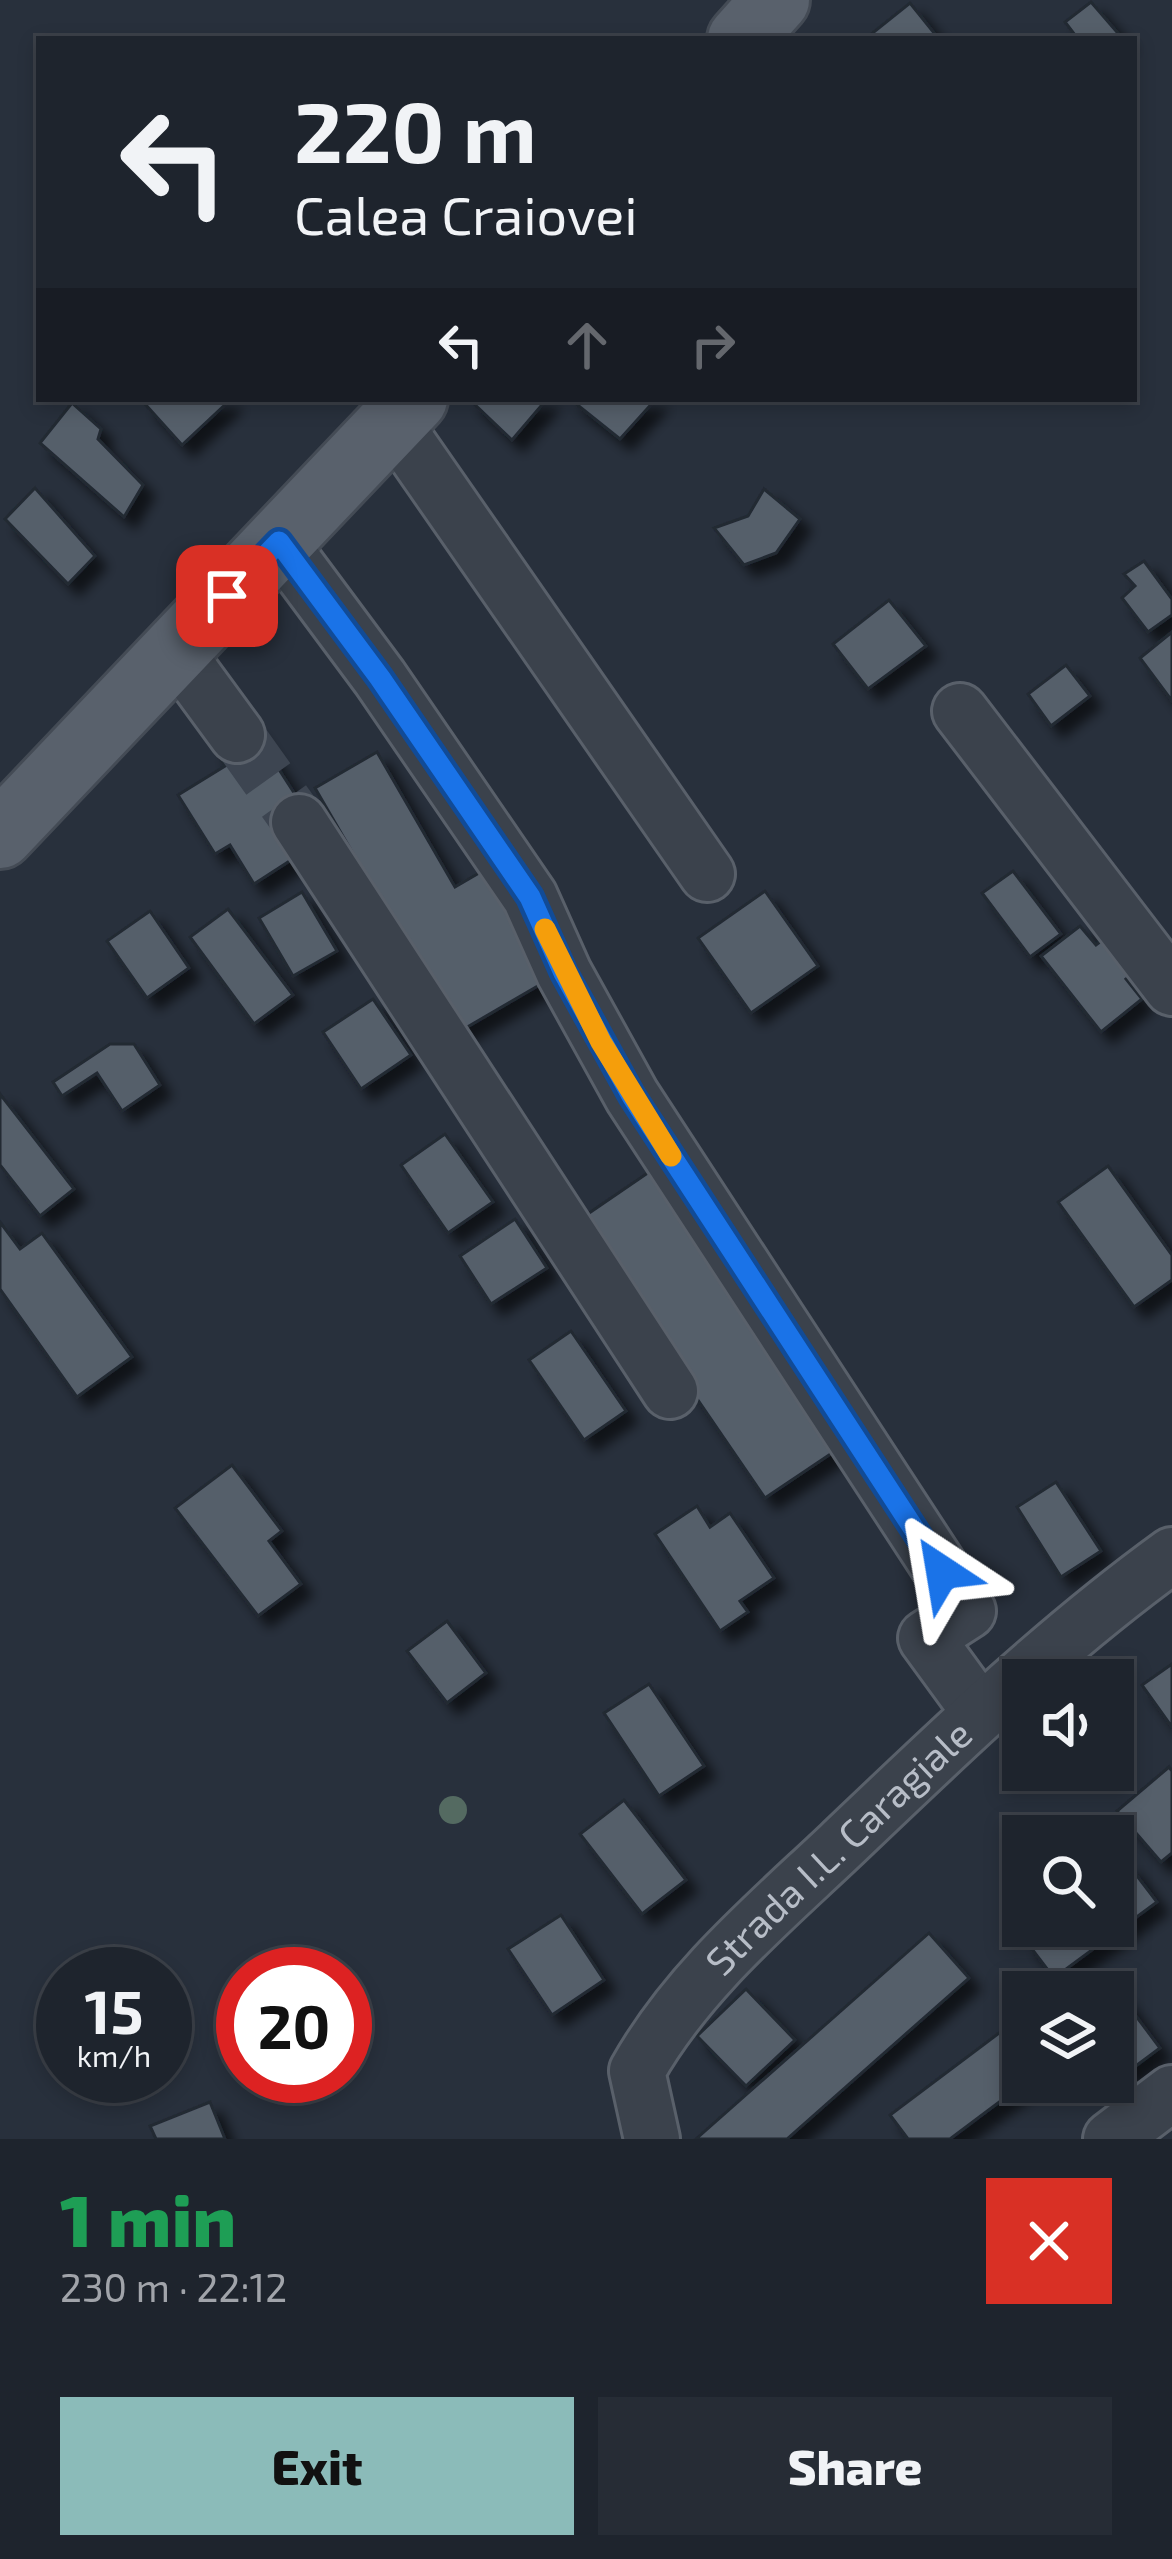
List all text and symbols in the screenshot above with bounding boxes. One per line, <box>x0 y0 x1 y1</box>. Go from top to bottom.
text: 220 m <box>294 79 537 180</box>
icon: left <box>96 84 252 240</box>
text: Calea Craiovei <box>294 181 638 246</box>
icon: left <box>428 312 494 378</box>
icon: ahead <box>554 312 620 378</box>
icon: right <box>680 312 746 378</box>
pin <box>176 545 278 647</box>
icon: arrive <box>194 563 260 629</box>
position arrow <box>879 1509 1005 1635</box>
map controls <box>1002 1659 1134 2103</box>
button: sound <box>1002 1659 1134 1791</box>
street label: Strada I.L. Caragiale <box>695 1709 980 1984</box>
button: search <box>1002 1815 1134 1947</box>
speed limit sign: 20 <box>216 1947 372 2103</box>
button: layers <box>1002 1971 1134 2103</box>
text: 15 <box>84 1974 144 2046</box>
text: km/h <box>77 2037 151 2073</box>
text: 1 min <box>60 2175 236 2261</box>
button: close <box>986 2178 1112 2304</box>
text: 230 m · 22:12 <box>60 2263 287 2310</box>
button: Exit <box>60 2397 574 2535</box>
button: Share <box>598 2397 1112 2535</box>

